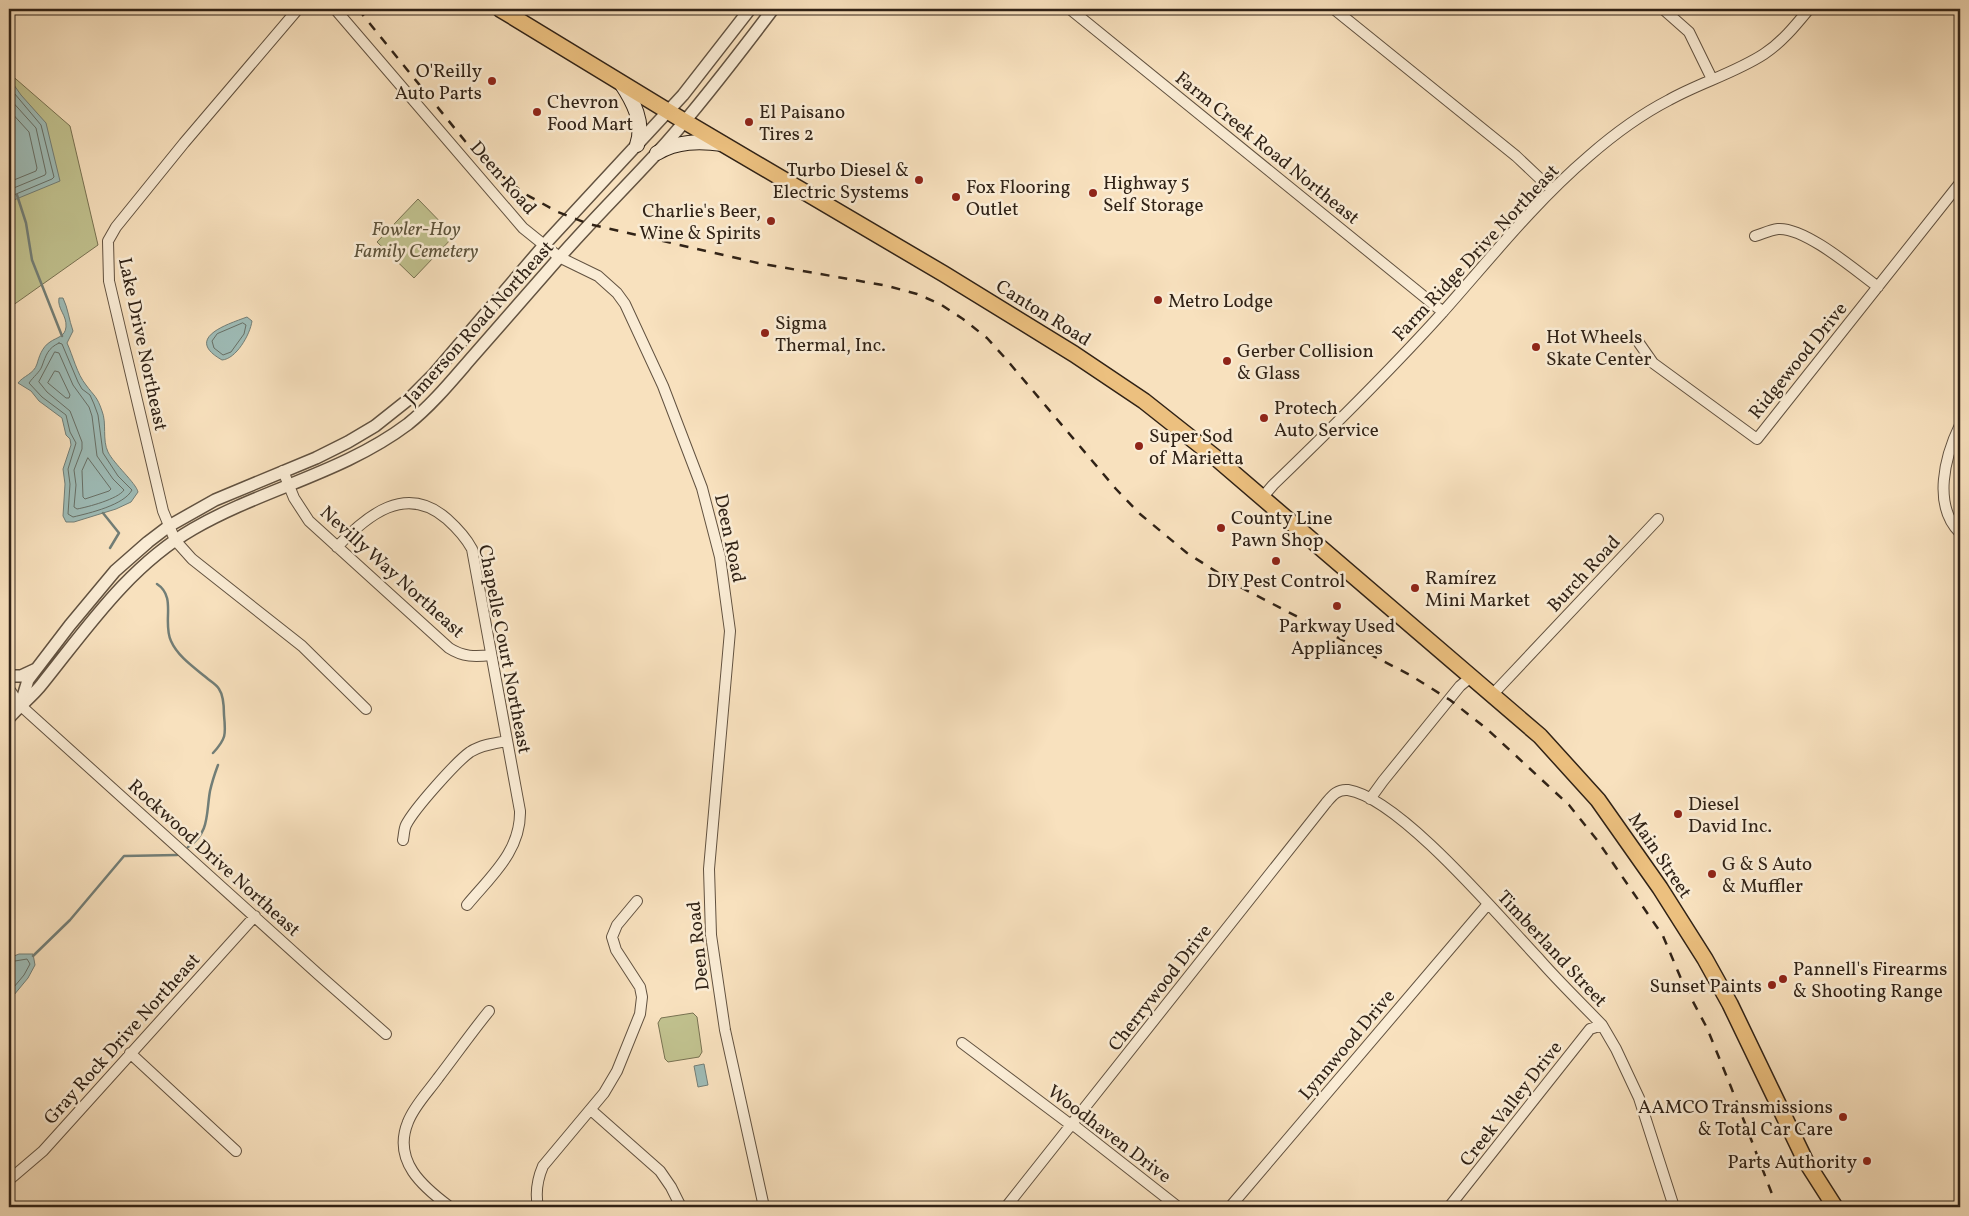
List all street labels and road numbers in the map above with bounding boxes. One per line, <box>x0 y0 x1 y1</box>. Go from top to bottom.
street label: Farm Creek Road Northeast <box>1169 66 1365 231</box>
street label: Deen Road <box>463 136 542 221</box>
street label: Farm Ridge Drive Northeast <box>1387 159 1566 348</box>
street label: Jamerson Road Northeast <box>399 235 561 411</box>
street label: Lake Drive Northeast <box>111 255 173 434</box>
street label: Canton Road <box>990 274 1096 353</box>
street label: Ridgewood Drive <box>1743 297 1854 425</box>
street label: Deen Road <box>707 492 751 585</box>
street label: Nevilly Way Northeast <box>314 500 470 645</box>
street label: Burch Road <box>1542 530 1627 619</box>
street label: Chapelle Court Northeast <box>471 543 537 756</box>
street label: Rockwood Drive Northeast <box>122 774 306 943</box>
street label: Main Street <box>1621 808 1698 904</box>
street label: Timberland Street <box>1491 885 1613 1014</box>
street label: Deen Road <box>681 900 717 992</box>
street label: Cherrywood Drive <box>1103 919 1218 1057</box>
street label: Gray Rock Drive Northeast <box>38 948 207 1131</box>
street label: Lynnwood Drive <box>1293 984 1402 1106</box>
street label: Creek Valley Drive <box>1454 1036 1569 1172</box>
street label: Woodhaven Drive <box>1041 1079 1176 1190</box>

